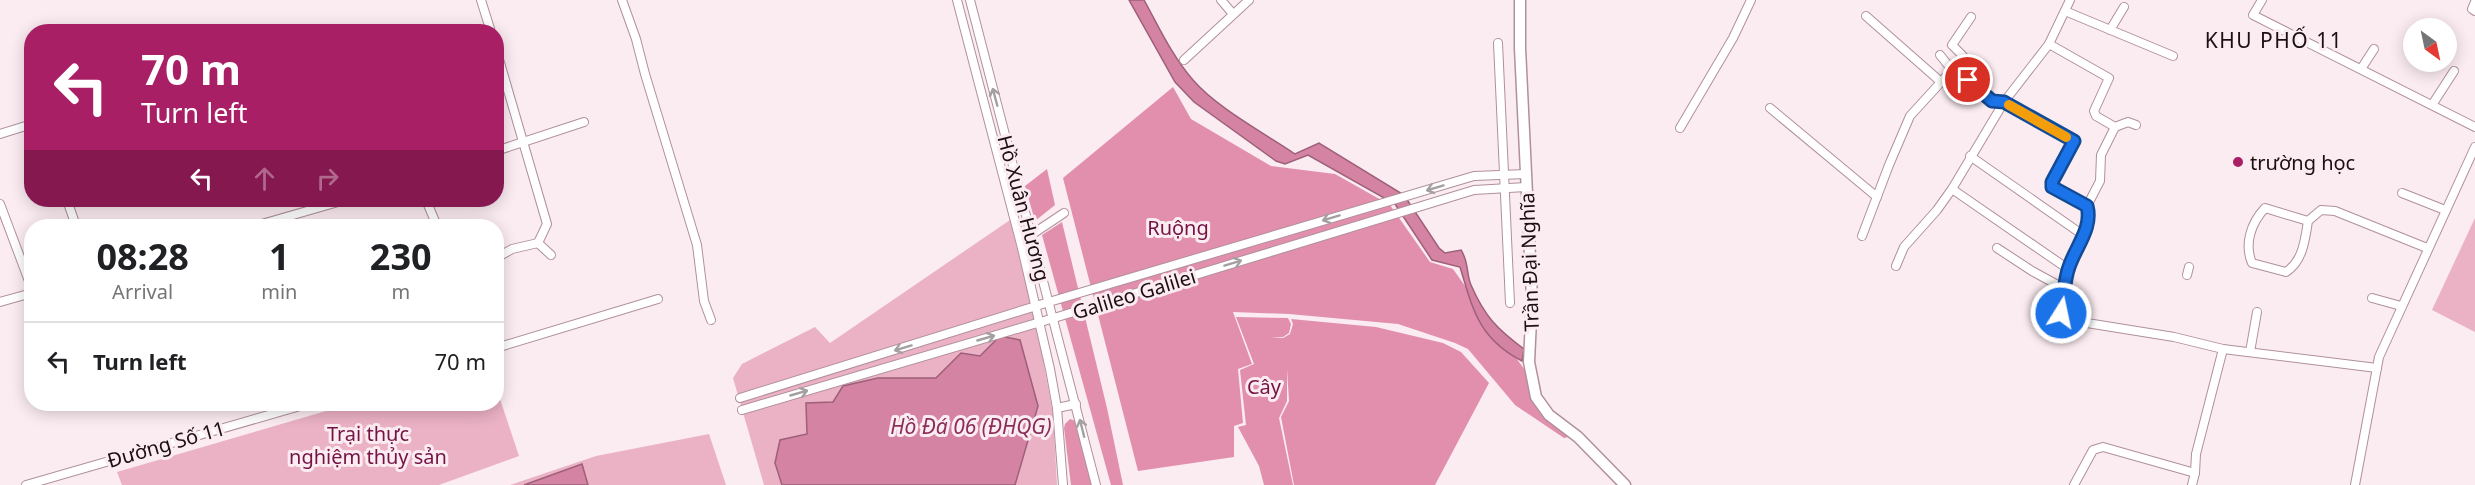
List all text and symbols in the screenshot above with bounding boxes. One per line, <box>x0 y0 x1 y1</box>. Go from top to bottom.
north arrow <box>2403 18 2457 72</box>
map controls <box>2403 18 2457 72</box>
district label: KHU PHỐ 11 <box>2205 26 2343 54</box>
text: 70 m <box>141 40 241 97</box>
icon: left <box>42 48 120 126</box>
pin <box>1942 54 1993 105</box>
icon: arrive <box>1951 63 1984 96</box>
one-way arrow <box>989 88 1001 107</box>
text: Turn left <box>141 94 247 131</box>
street label: Hồ Xuân Hương <box>992 132 1056 284</box>
place label: trường học <box>2250 149 2355 176</box>
marker: trường học <box>2231 155 2245 169</box>
icon: left <box>185 162 218 195</box>
icon: ahead <box>248 162 281 195</box>
icon: right <box>311 162 344 195</box>
one-way arrow <box>1426 183 1445 194</box>
street label: Trần Đại Nghĩa <box>1513 192 1545 332</box>
one-way arrow <box>1322 213 1341 224</box>
park label: Ruộng <box>1147 214 1209 241</box>
text: 08:28 <box>96 232 189 281</box>
text: 1 <box>269 232 290 281</box>
text: 230 <box>370 232 432 281</box>
one-way arrow <box>1223 257 1242 268</box>
street label: Galileo Galilei <box>1069 262 1199 326</box>
text: Arrival <box>112 278 173 305</box>
text: min <box>261 278 297 305</box>
text: m <box>391 278 410 305</box>
position arrow <box>2029 281 2093 345</box>
one-way arrow <box>976 332 995 343</box>
one-way arrow <box>894 343 913 354</box>
icon: left <box>42 345 75 378</box>
text: Turn left <box>93 346 187 376</box>
text: 70 m <box>435 346 486 376</box>
park label: Cây <box>1247 373 1282 400</box>
one-way arrow <box>789 387 808 398</box>
water label: Hồ Đá 06 (ĐHQG) <box>890 412 1052 440</box>
street label: Đường Số 11 <box>104 414 228 474</box>
one-way arrow <box>1076 419 1088 438</box>
park label: Trại thực nghiệm thủy sản <box>289 420 447 470</box>

